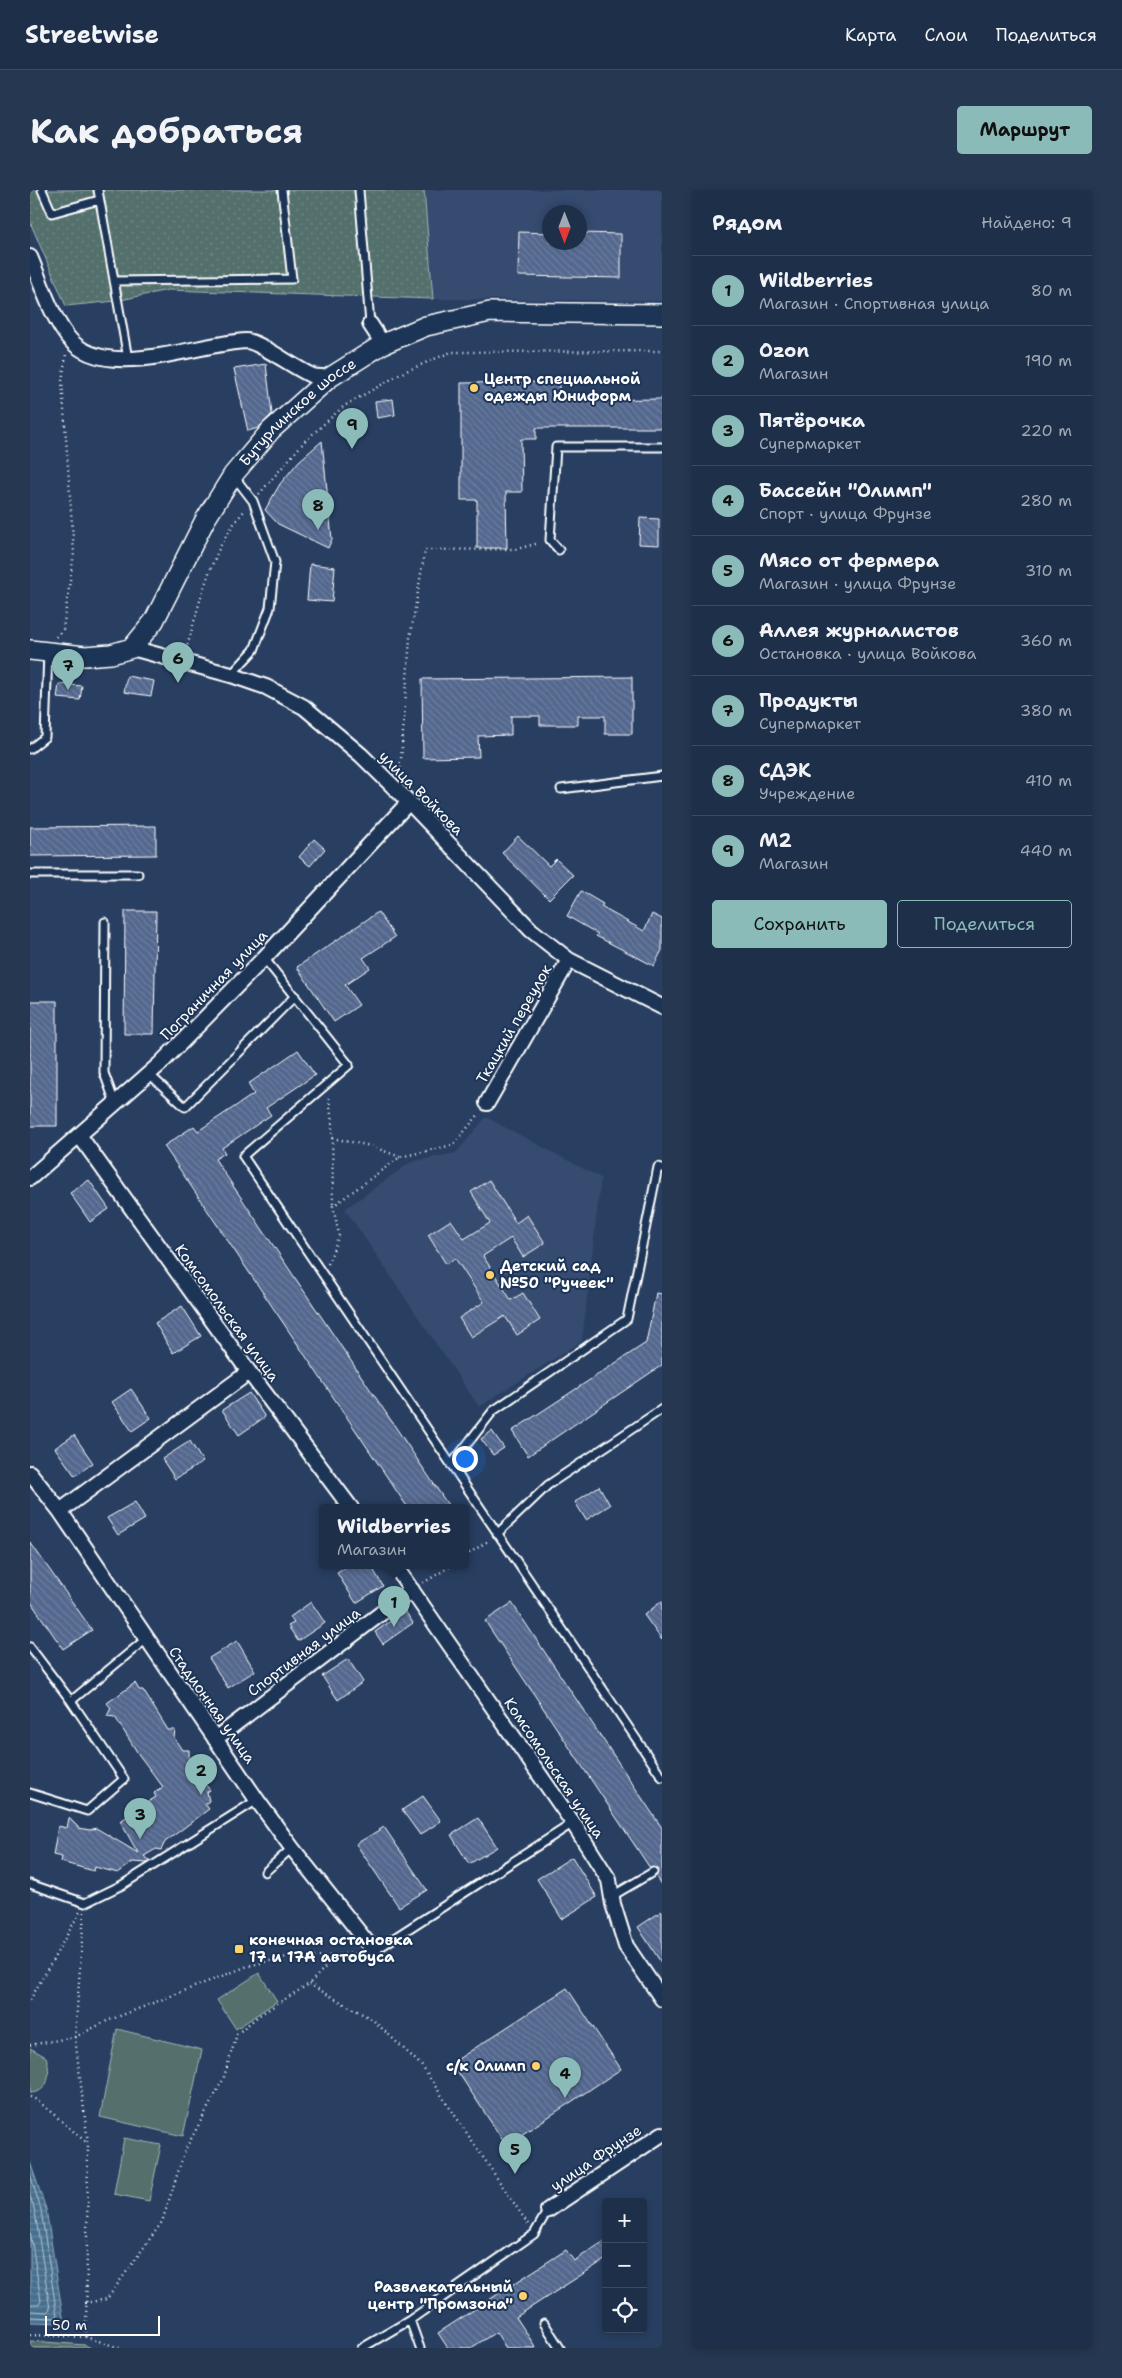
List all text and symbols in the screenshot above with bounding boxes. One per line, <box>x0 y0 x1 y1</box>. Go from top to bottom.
text: Streetwise <box>25 19 159 51</box>
text: Карта <box>845 23 896 47</box>
text: Слои <box>924 23 968 47</box>
text: Поделиться <box>996 23 1097 47</box>
button: Маршрут <box>957 106 1092 154</box>
text: Как добраться <box>30 107 303 154</box>
north arrow <box>542 205 587 250</box>
text: Рядом <box>712 209 782 237</box>
text: Найдено: 9 <box>981 212 1072 233</box>
text: Wildberries <box>759 268 873 293</box>
text: 1 <box>724 280 732 301</box>
text: 80 m <box>1031 280 1072 301</box>
text: Магазин · Спортивная улица <box>759 293 989 314</box>
text: Ozon <box>759 338 809 363</box>
text: 2 <box>722 350 734 371</box>
text: 190 m <box>1025 350 1072 371</box>
street label: Бутурлинское шоссе <box>235 353 360 470</box>
text: Магазин <box>759 363 828 384</box>
place label: Центр специальной одежды Юниформ <box>484 369 641 406</box>
marker: Центр специальной одежды Юниформ <box>468 382 480 394</box>
pin: 9 <box>336 408 368 449</box>
text: Пятёрочка <box>759 408 865 433</box>
text: 3 <box>722 420 734 441</box>
text: 220 m <box>1020 420 1072 441</box>
text: Супермаркет <box>759 433 861 454</box>
text: Бассейн "Олимп" <box>759 478 932 503</box>
pin: 8 <box>302 489 334 530</box>
text: 4 <box>722 490 734 511</box>
text: 280 m <box>1020 490 1072 511</box>
text: Спорт · улица Фрунзе <box>759 503 932 524</box>
text: Мясо от фермера <box>759 548 939 573</box>
text: 5 <box>723 560 733 581</box>
text: 310 m <box>1025 560 1072 581</box>
text: Магазин · улица Фрунзе <box>759 573 956 594</box>
text: Аллея журналистов <box>759 618 959 643</box>
text: 6 <box>722 630 734 651</box>
text: 360 m <box>1020 630 1072 651</box>
pin: 6 <box>162 642 194 683</box>
text: Остановка · улица Войкова <box>759 643 977 664</box>
pin: 7 <box>52 649 84 690</box>
text: Продукты <box>759 688 858 713</box>
text: 7 <box>722 700 734 721</box>
text: 380 m <box>1020 700 1072 721</box>
text: Супермаркет <box>759 713 861 734</box>
street label: улица Войкова <box>374 746 468 840</box>
text: СДЭК <box>759 758 811 783</box>
text: 8 <box>722 770 734 791</box>
text: 410 m <box>1025 770 1072 791</box>
text: Учреждение <box>759 783 855 804</box>
text: М2 <box>759 828 792 853</box>
text: 9 <box>722 840 734 861</box>
text: 440 m <box>1020 840 1072 861</box>
text: Магазин <box>759 853 828 874</box>
button: Сохранить <box>712 900 887 948</box>
button: Поделиться <box>897 900 1072 948</box>
street label: Пограничная улица <box>156 925 272 1044</box>
street label: Ткацкий переулок <box>472 961 556 1087</box>
street label: Комсомольская улица <box>170 1240 284 1386</box>
place label: Детский сад №50 "Ручеек" <box>500 1256 614 1293</box>
marker: Детский сад №50 "Ручеек" <box>484 1269 496 1281</box>
your location <box>452 1446 478 1472</box>
popup <box>319 1504 469 1569</box>
text: Wildberries <box>337 1514 451 1539</box>
text: Магазин <box>337 1539 406 1560</box>
pin: 1 <box>378 1586 410 1627</box>
street label: Спортивная улица <box>244 1603 365 1701</box>
street label: Стадионная улица <box>164 1642 260 1768</box>
street label: Комсомольская улица <box>499 1694 609 1843</box>
pin: 2 <box>185 1754 217 1795</box>
pin: 3 <box>124 1798 156 1839</box>
place label: конечная остановка 17 и 17А автобуса <box>249 1930 414 1967</box>
marker: конечная остановка 17 и 17А автобуса <box>233 1943 245 1955</box>
place label: с/к Олимп <box>446 2056 526 2076</box>
pin: 4 <box>549 2057 581 2098</box>
marker: с/к Олимп <box>530 2060 542 2072</box>
street label: улица Фрунзе <box>547 2120 645 2196</box>
pin: 5 <box>499 2133 531 2174</box>
map controls <box>602 2198 647 2333</box>
button: + <box>602 2198 647 2243</box>
button: − <box>602 2243 647 2288</box>
place label: Развлекательный центр "Промзона" <box>368 2277 514 2314</box>
button: locate <box>602 2288 647 2333</box>
marker: Развлекательный центр "Промзона" <box>517 2290 529 2302</box>
scale bar <box>45 2313 160 2336</box>
text: 50 m <box>52 2316 87 2334</box>

